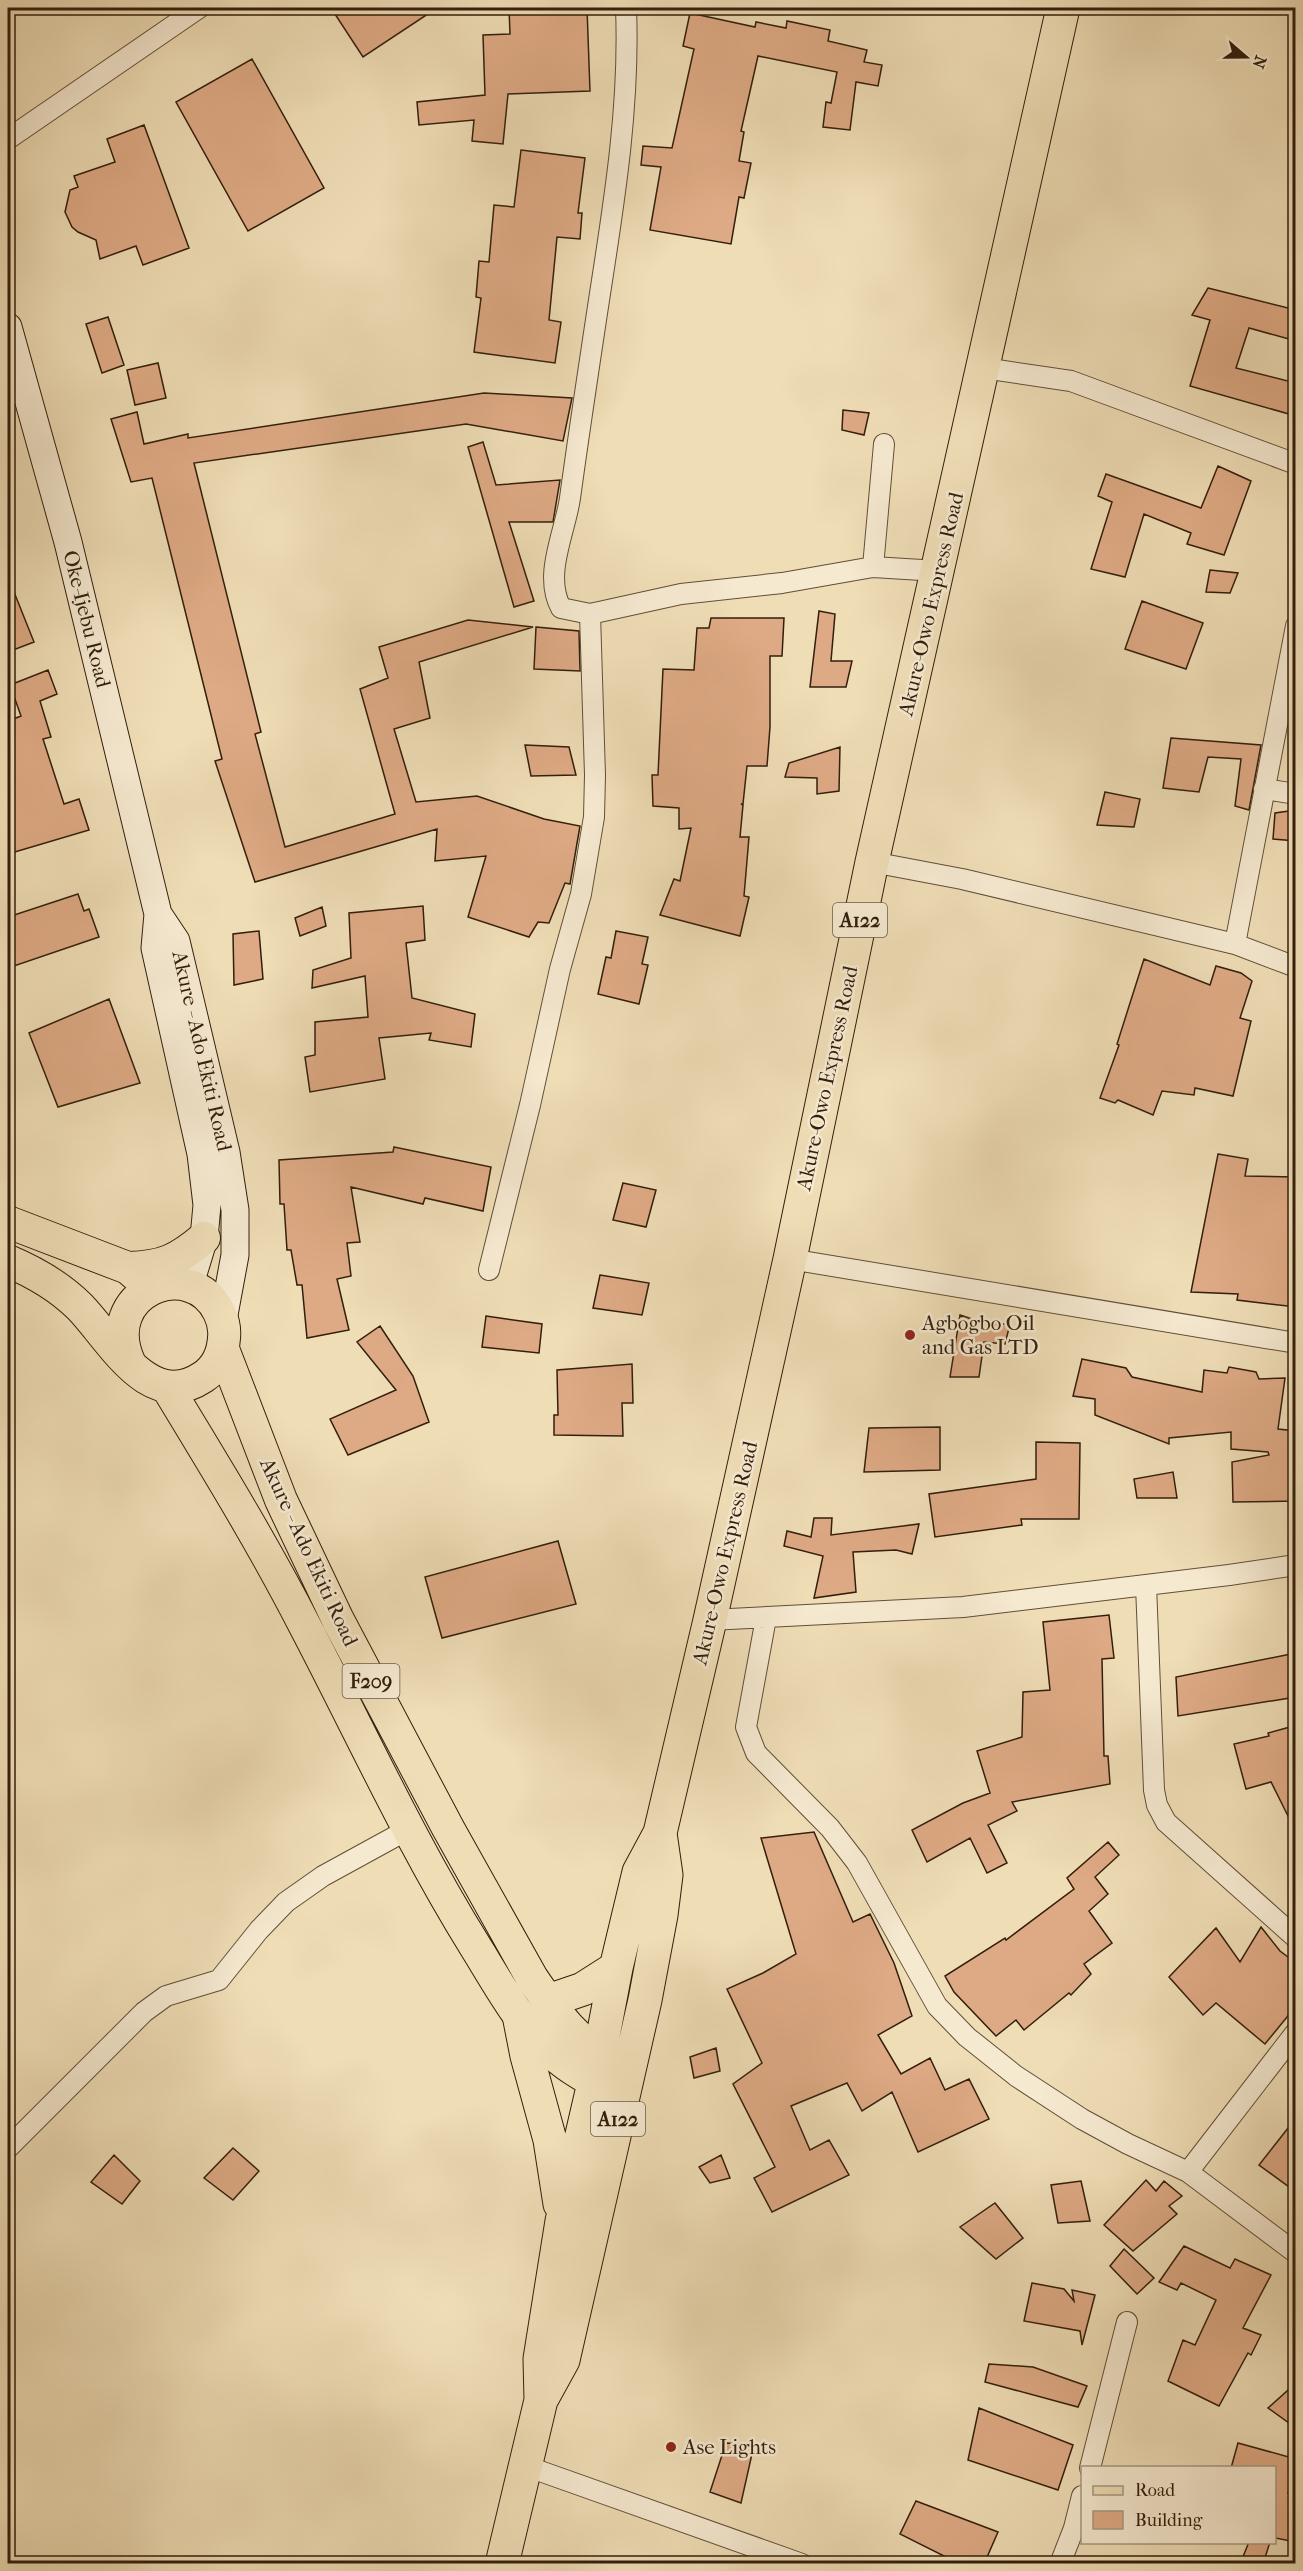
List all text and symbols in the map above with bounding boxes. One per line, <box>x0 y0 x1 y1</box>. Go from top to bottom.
north arrow <box>1216 27 1276 87</box>
text: N <box>1248 53 1271 72</box>
street label: Akure-Owo Express Road <box>893 489 969 719</box>
street label: Oke-Ijebu Road <box>58 548 116 691</box>
road number: A122 <box>833 903 887 937</box>
street label: Akure - Ado Ekiti Road <box>167 948 237 1154</box>
street label: Akure-Owo Express Road <box>791 963 863 1193</box>
place label: Agbogbo Oil and Gas LTD <box>921 1311 1039 1359</box>
marker: Agbogbo Oil and Gas LTD <box>903 1328 917 1342</box>
street label: Akure-Owo Express Road <box>687 1438 763 1668</box>
street label: Akure - Ado Ekiti Road <box>254 1453 363 1650</box>
road number: F209 <box>342 1664 400 1698</box>
road number: A122 <box>591 2102 645 2136</box>
place label: Ase Lights <box>682 2435 776 2459</box>
marker: Ase Lights <box>664 2440 678 2454</box>
legend <box>1081 2466 1276 2544</box>
text: Road <box>1135 2480 1175 2501</box>
text: Building <box>1135 2510 1203 2531</box>

